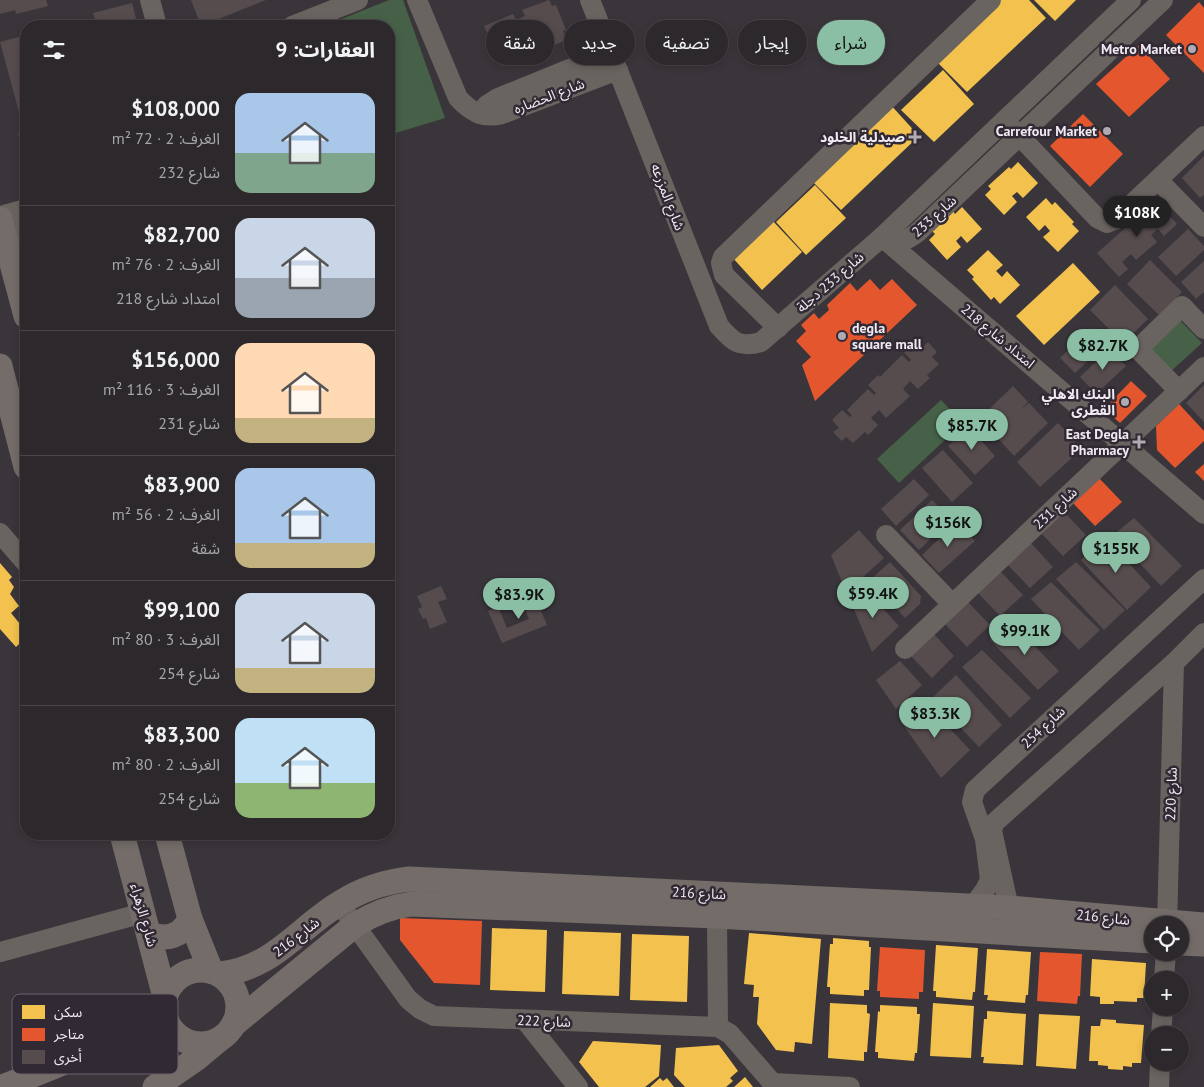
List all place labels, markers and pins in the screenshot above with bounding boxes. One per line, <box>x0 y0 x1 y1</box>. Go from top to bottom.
place label: Metro Market <box>1101 40 1182 58</box>
marker: Metro Market <box>1186 43 1198 55</box>
place label: Carrefour Market <box>996 122 1097 140</box>
marker: Carrefour Market <box>1101 125 1113 137</box>
place label: صيدلية الخلود <box>820 128 905 146</box>
marker: صيدلية الخلود <box>909 131 921 143</box>
pin: $108K <box>1102 196 1172 238</box>
place label: degla square mall <box>852 319 923 353</box>
pin: $82.7K <box>1062 328 1144 371</box>
marker: degla square mall <box>836 330 848 342</box>
place label: البنك الاهلي القطرى <box>1041 385 1115 419</box>
marker: البنك الاهلي القطرى <box>1119 396 1131 408</box>
pin: $85.7K <box>931 408 1013 451</box>
place label: East Degla Pharmacy <box>1066 425 1129 459</box>
marker: East Degla Pharmacy <box>1133 436 1145 448</box>
pin: $156K <box>913 506 983 548</box>
pin: $155K <box>1081 532 1151 574</box>
pin: $59.4K <box>832 576 914 619</box>
pin: $83.9K <box>478 578 560 620</box>
pin: $99.1K <box>984 614 1066 656</box>
pin: $83.3K <box>894 696 976 739</box>

